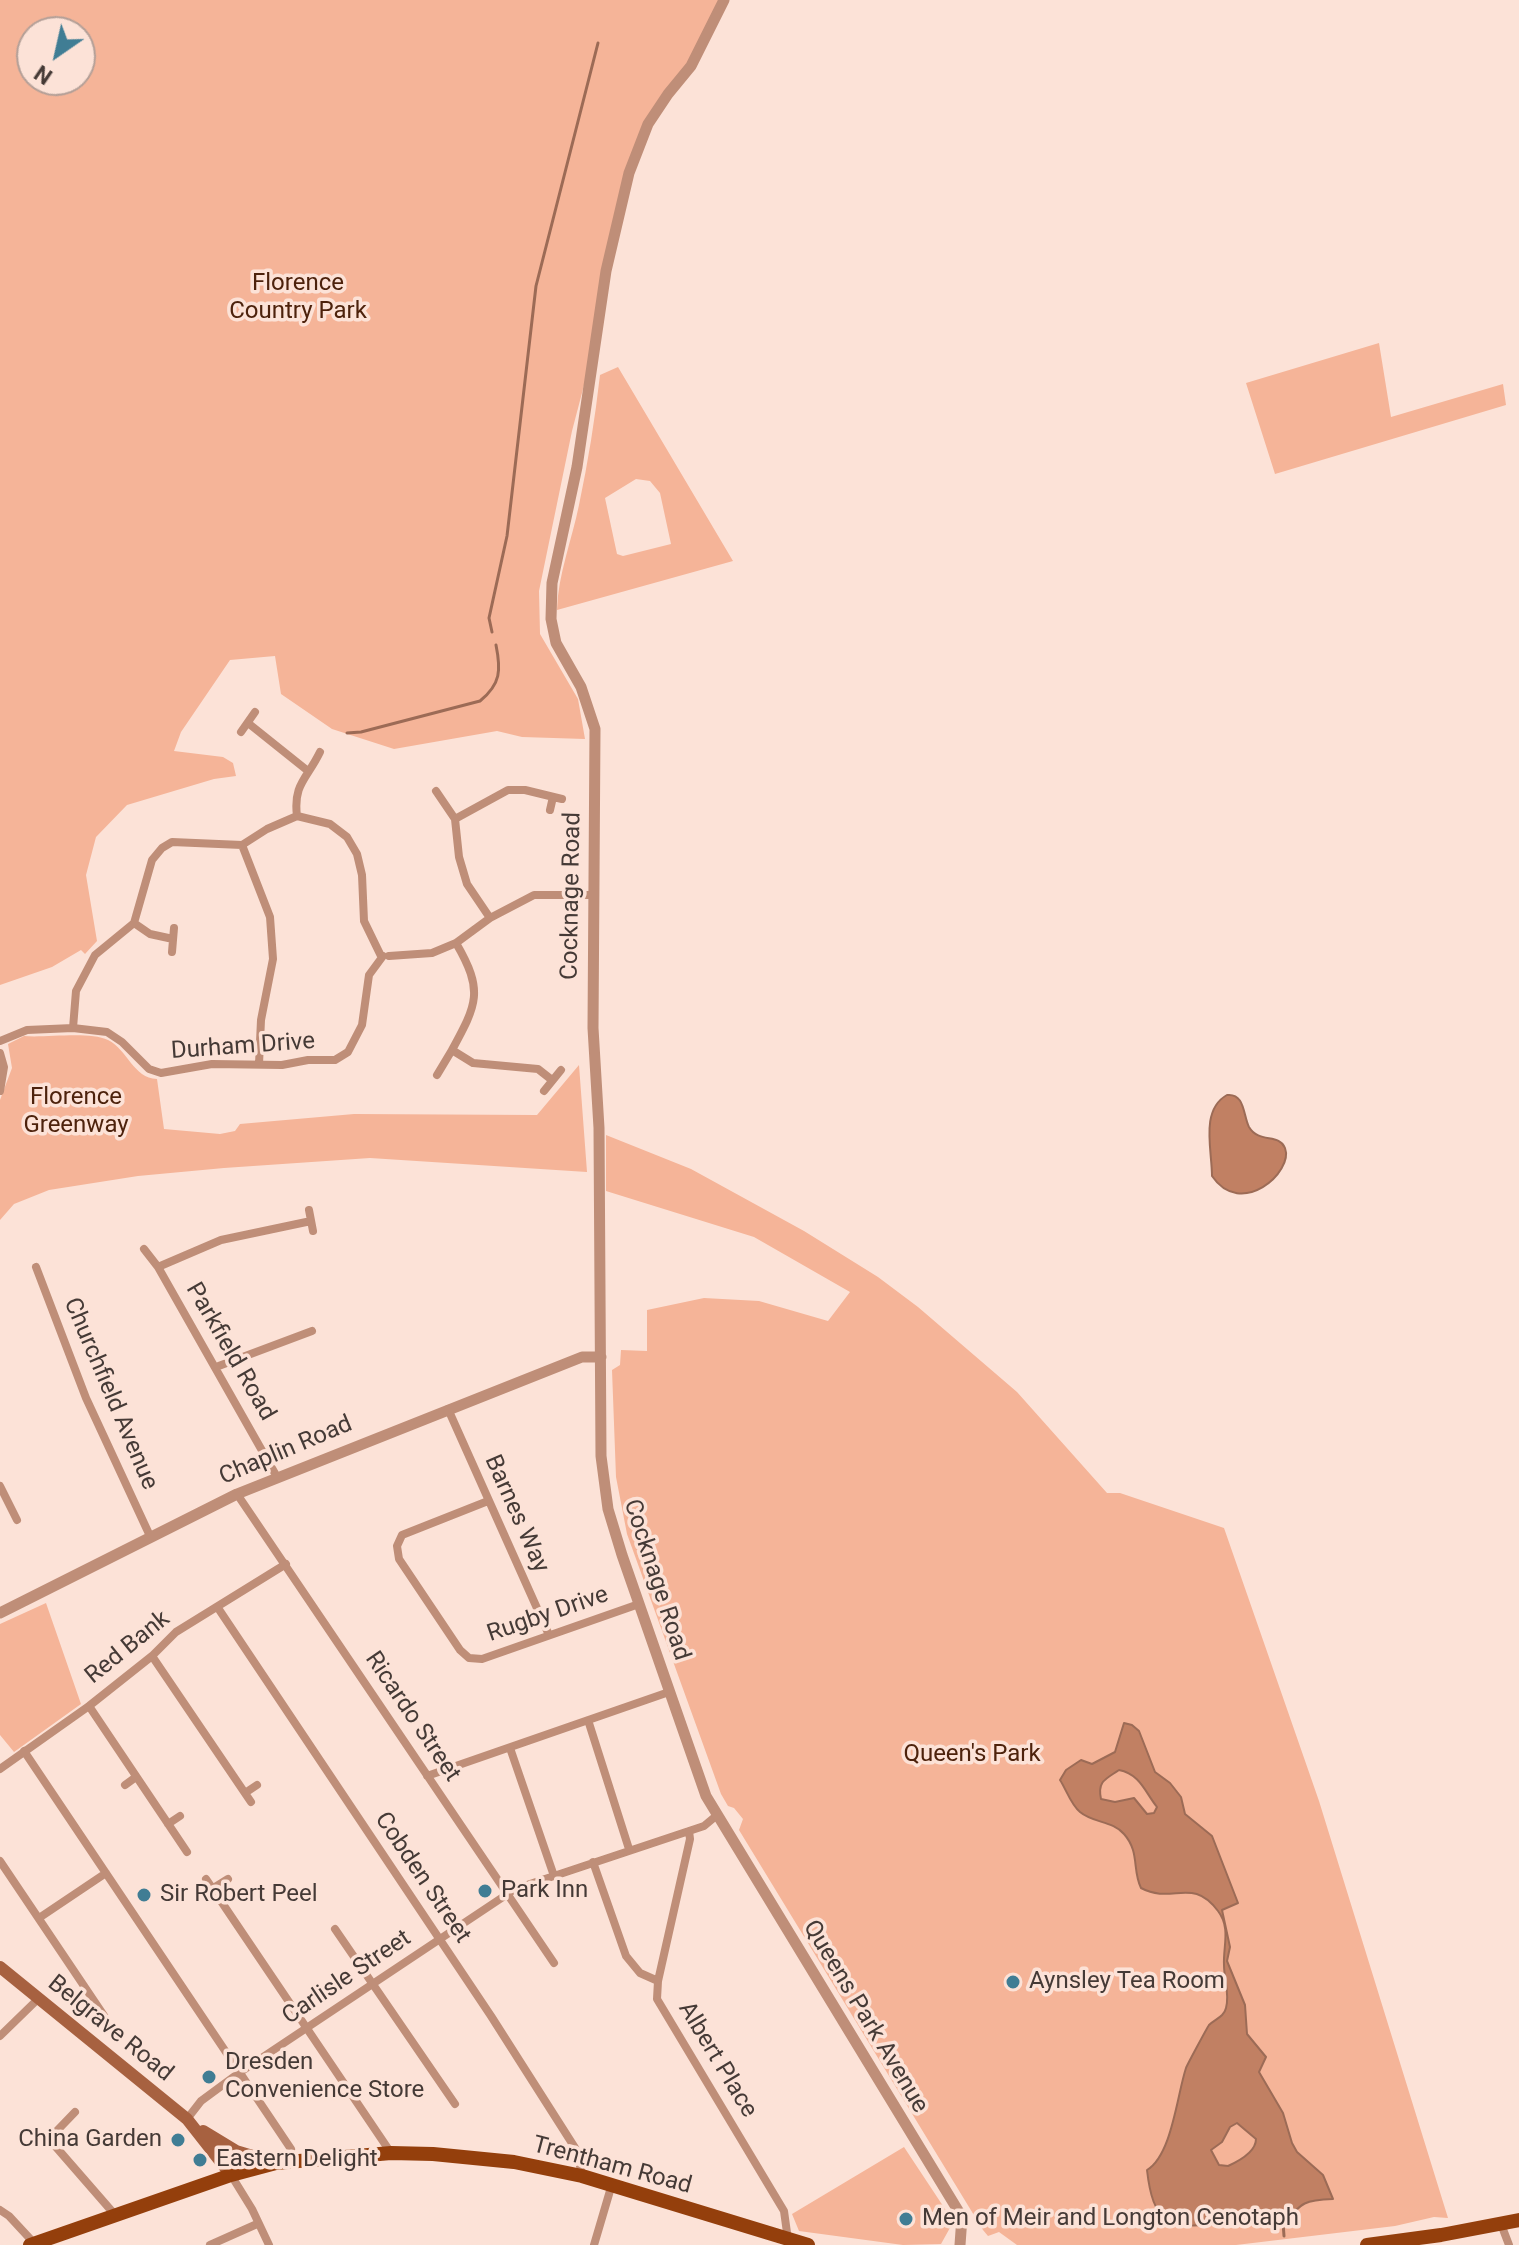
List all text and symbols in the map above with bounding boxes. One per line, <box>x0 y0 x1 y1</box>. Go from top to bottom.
north arrow <box>16 16 96 96</box>
text: N <box>30 60 57 89</box>
park label: Florence Country Park <box>229 270 367 326</box>
street label: Cocknage Road <box>556 812 588 980</box>
street label: Durham Drive <box>170 1028 316 1066</box>
park label: Florence Greenway <box>23 1084 129 1140</box>
street label: Parkfield Road <box>179 1278 281 1426</box>
street label: Churchfield Avenue <box>57 1294 163 1494</box>
street label: Chaplin Road <box>215 1410 357 1492</box>
street label: Barnes Way <box>477 1451 555 1577</box>
street label: Cocknage Road <box>616 1496 696 1664</box>
street label: Rugby Drive <box>484 1581 612 1649</box>
street label: Red Bank <box>80 1605 176 1691</box>
street label: Ricardo Street <box>358 1647 466 1787</box>
park label: Queen's Park <box>903 1741 1041 1769</box>
street label: Cobden Street <box>368 1807 476 1949</box>
place label: Park Inn <box>501 1877 588 1905</box>
place label: Sir Robert Peel <box>160 1881 318 1909</box>
marker: Park Inn <box>476 1882 494 1900</box>
marker: Sir Robert Peel <box>135 1886 153 1904</box>
street label: Queens Park Avenue <box>796 1915 934 2119</box>
street label: Carlisle Street <box>277 1924 417 2032</box>
place label: Aynsley Tea Room <box>1029 1968 1225 1996</box>
street label: Belgrave Road <box>42 1970 178 2088</box>
marker: Aynsley Tea Room <box>1004 1973 1022 1991</box>
street label: Albert Place <box>671 1997 763 2123</box>
place label: Dresden Convenience Store <box>225 2049 424 2105</box>
marker: Dresden Convenience Store <box>200 2068 218 2086</box>
place label: China Garden <box>18 2126 162 2154</box>
marker: China Garden <box>169 2131 187 2149</box>
street label: Trentham Road <box>529 2131 695 2201</box>
place label: Eastern Delight <box>216 2146 378 2174</box>
marker: Eastern Delight <box>191 2151 209 2169</box>
place label: Men of Meir and Longton Cenotaph <box>922 2205 1299 2233</box>
marker: Men of Meir and Longton Cenotaph <box>897 2210 915 2228</box>

